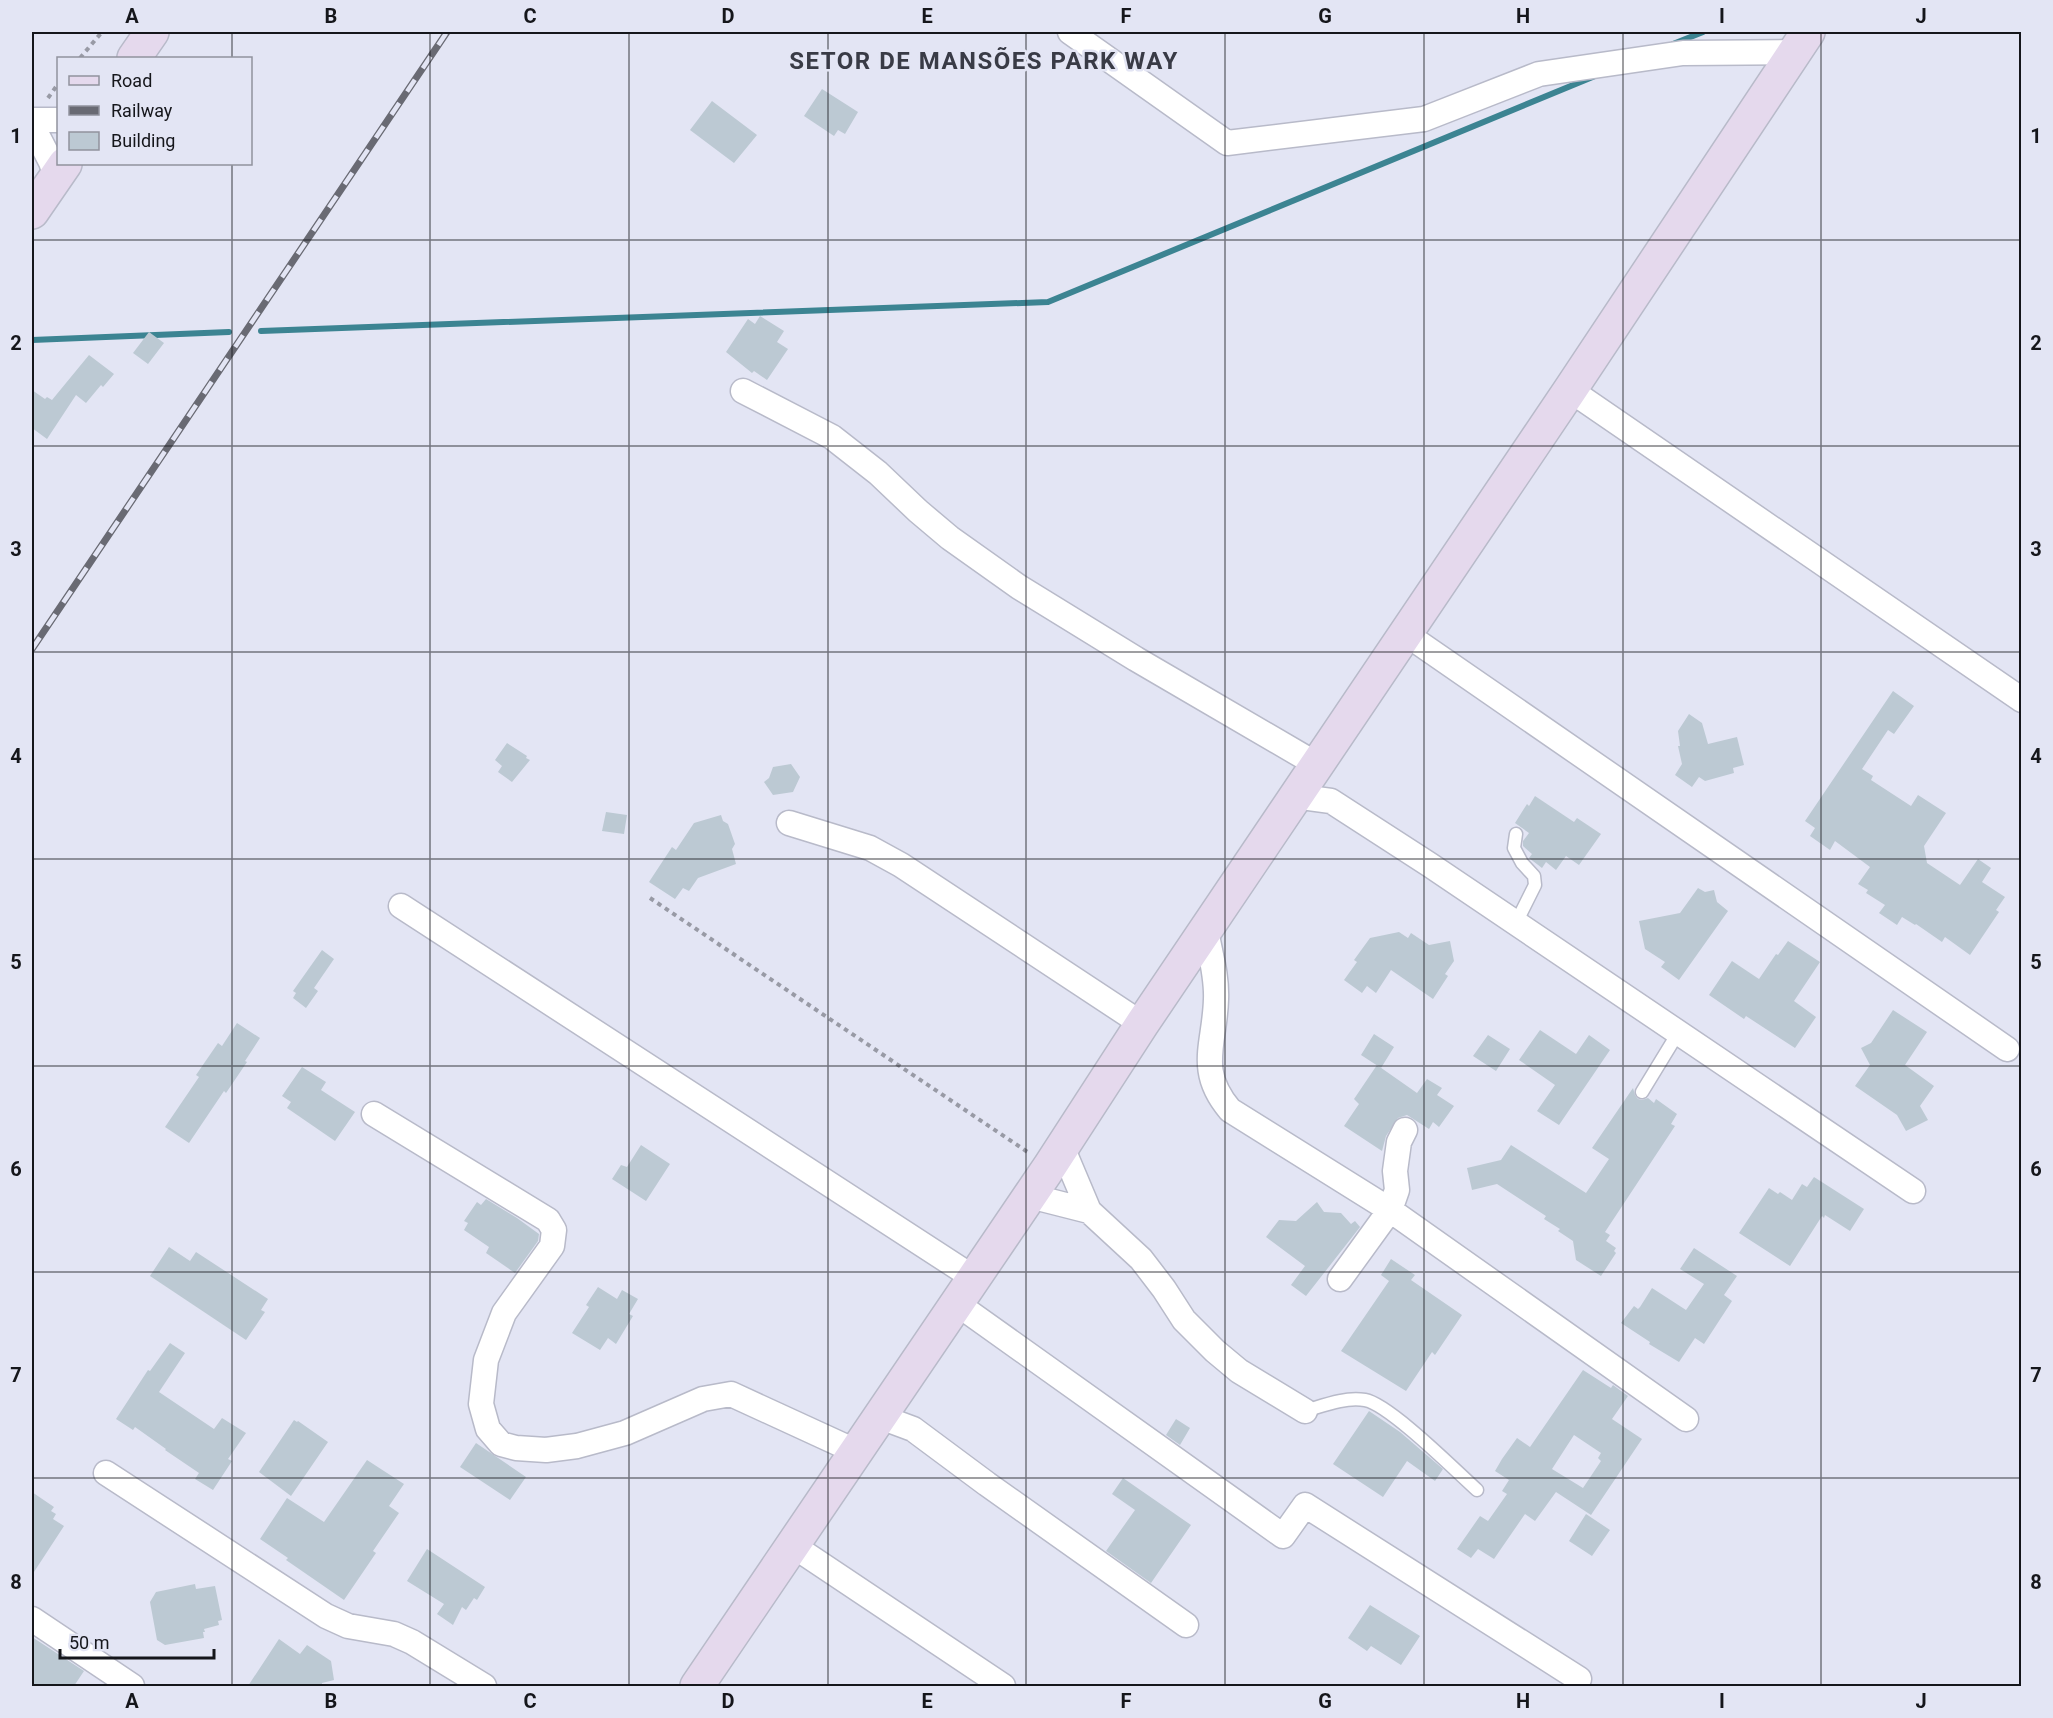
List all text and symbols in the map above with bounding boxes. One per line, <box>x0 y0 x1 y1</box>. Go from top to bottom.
text: A <box>125 4 139 28</box>
text: B <box>325 4 337 28</box>
text: C <box>523 4 537 28</box>
text: D <box>722 4 735 28</box>
text: E <box>921 4 933 28</box>
text: F <box>1121 4 1132 28</box>
text: G <box>1318 4 1332 28</box>
text: H <box>1516 4 1530 28</box>
text: I <box>1719 4 1725 28</box>
text: J <box>1915 4 1927 28</box>
district label: SETOR DE MANSÕES PARK WAY <box>789 47 1179 75</box>
legend <box>57 57 252 165</box>
text: Road <box>111 70 152 91</box>
text: Railway <box>111 100 173 121</box>
text: 1 <box>10 124 22 148</box>
text: 1 <box>2030 124 2042 148</box>
text: Building <box>111 130 175 151</box>
text: 2 <box>10 331 22 355</box>
text: 2 <box>2030 331 2042 355</box>
text: 3 <box>10 537 22 561</box>
text: 3 <box>2030 537 2042 561</box>
text: 4 <box>10 744 22 768</box>
text: 4 <box>2030 744 2042 768</box>
text: 5 <box>10 950 22 974</box>
text: 5 <box>2030 950 2042 974</box>
text: 6 <box>10 1157 22 1181</box>
text: 6 <box>2030 1157 2042 1181</box>
text: 7 <box>10 1363 22 1387</box>
text: 7 <box>2030 1363 2042 1387</box>
text: 8 <box>10 1570 22 1594</box>
text: 8 <box>2030 1570 2042 1594</box>
scale bar <box>60 1622 214 1660</box>
text: 50 m <box>69 1632 109 1653</box>
text: A <box>125 1689 139 1713</box>
text: B <box>325 1689 337 1713</box>
text: C <box>523 1689 537 1713</box>
text: D <box>722 1689 735 1713</box>
text: E <box>921 1689 933 1713</box>
text: F <box>1121 1689 1132 1713</box>
text: G <box>1318 1689 1332 1713</box>
text: H <box>1516 1689 1530 1713</box>
text: I <box>1719 1689 1725 1713</box>
text: J <box>1915 1689 1927 1713</box>

